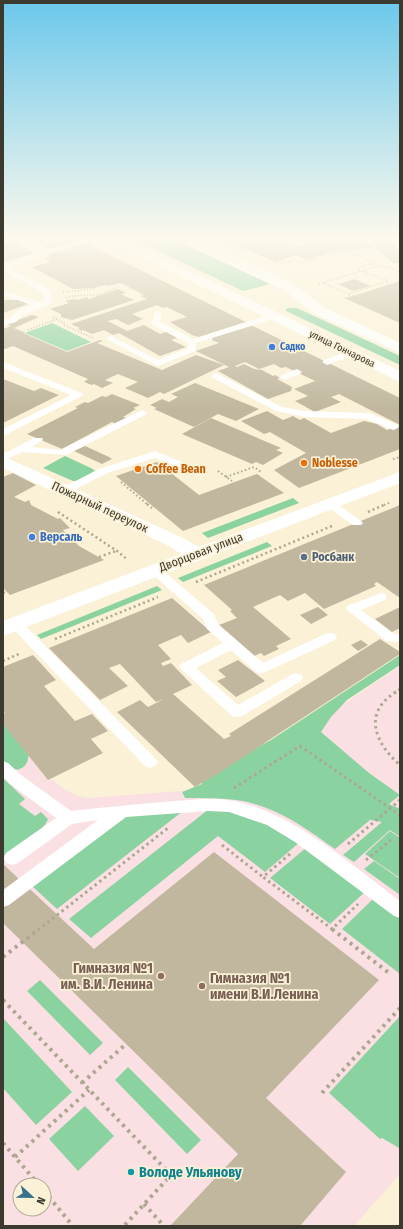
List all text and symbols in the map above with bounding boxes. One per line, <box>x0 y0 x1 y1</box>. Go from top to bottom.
street label: улица Гончарова <box>307 328 377 370</box>
place label: Садко <box>280 341 306 353</box>
marker: Садко <box>267 342 277 352</box>
place label: Noblesse <box>312 456 358 470</box>
marker: Noblesse <box>299 458 309 468</box>
place label: Coffee Bean <box>146 462 206 476</box>
marker: Coffee Bean <box>133 464 143 474</box>
street label: Пожарный переулок <box>50 479 151 536</box>
place label: Версаль <box>40 530 83 544</box>
street label: Дворцовая улица <box>156 530 245 575</box>
marker: Версаль <box>27 532 37 542</box>
place label: Росбанк <box>312 550 355 564</box>
marker: Росбанк <box>299 552 309 562</box>
place label: Гимназия №1 им. В.И. Ленина <box>61 960 153 993</box>
place label: Гимназия №1 имени В.И.Ленина <box>210 970 318 1003</box>
marker: Гимназия №1 им. В.И. Ленина <box>156 971 166 981</box>
marker: Гимназия №1 имени В.И.Ленина <box>197 981 207 991</box>
place label: Володе Ульянову <box>139 1164 242 1181</box>
marker: Володе Ульянову <box>126 1167 136 1177</box>
north arrow <box>12 1177 52 1217</box>
text: N <box>34 1195 48 1206</box>

